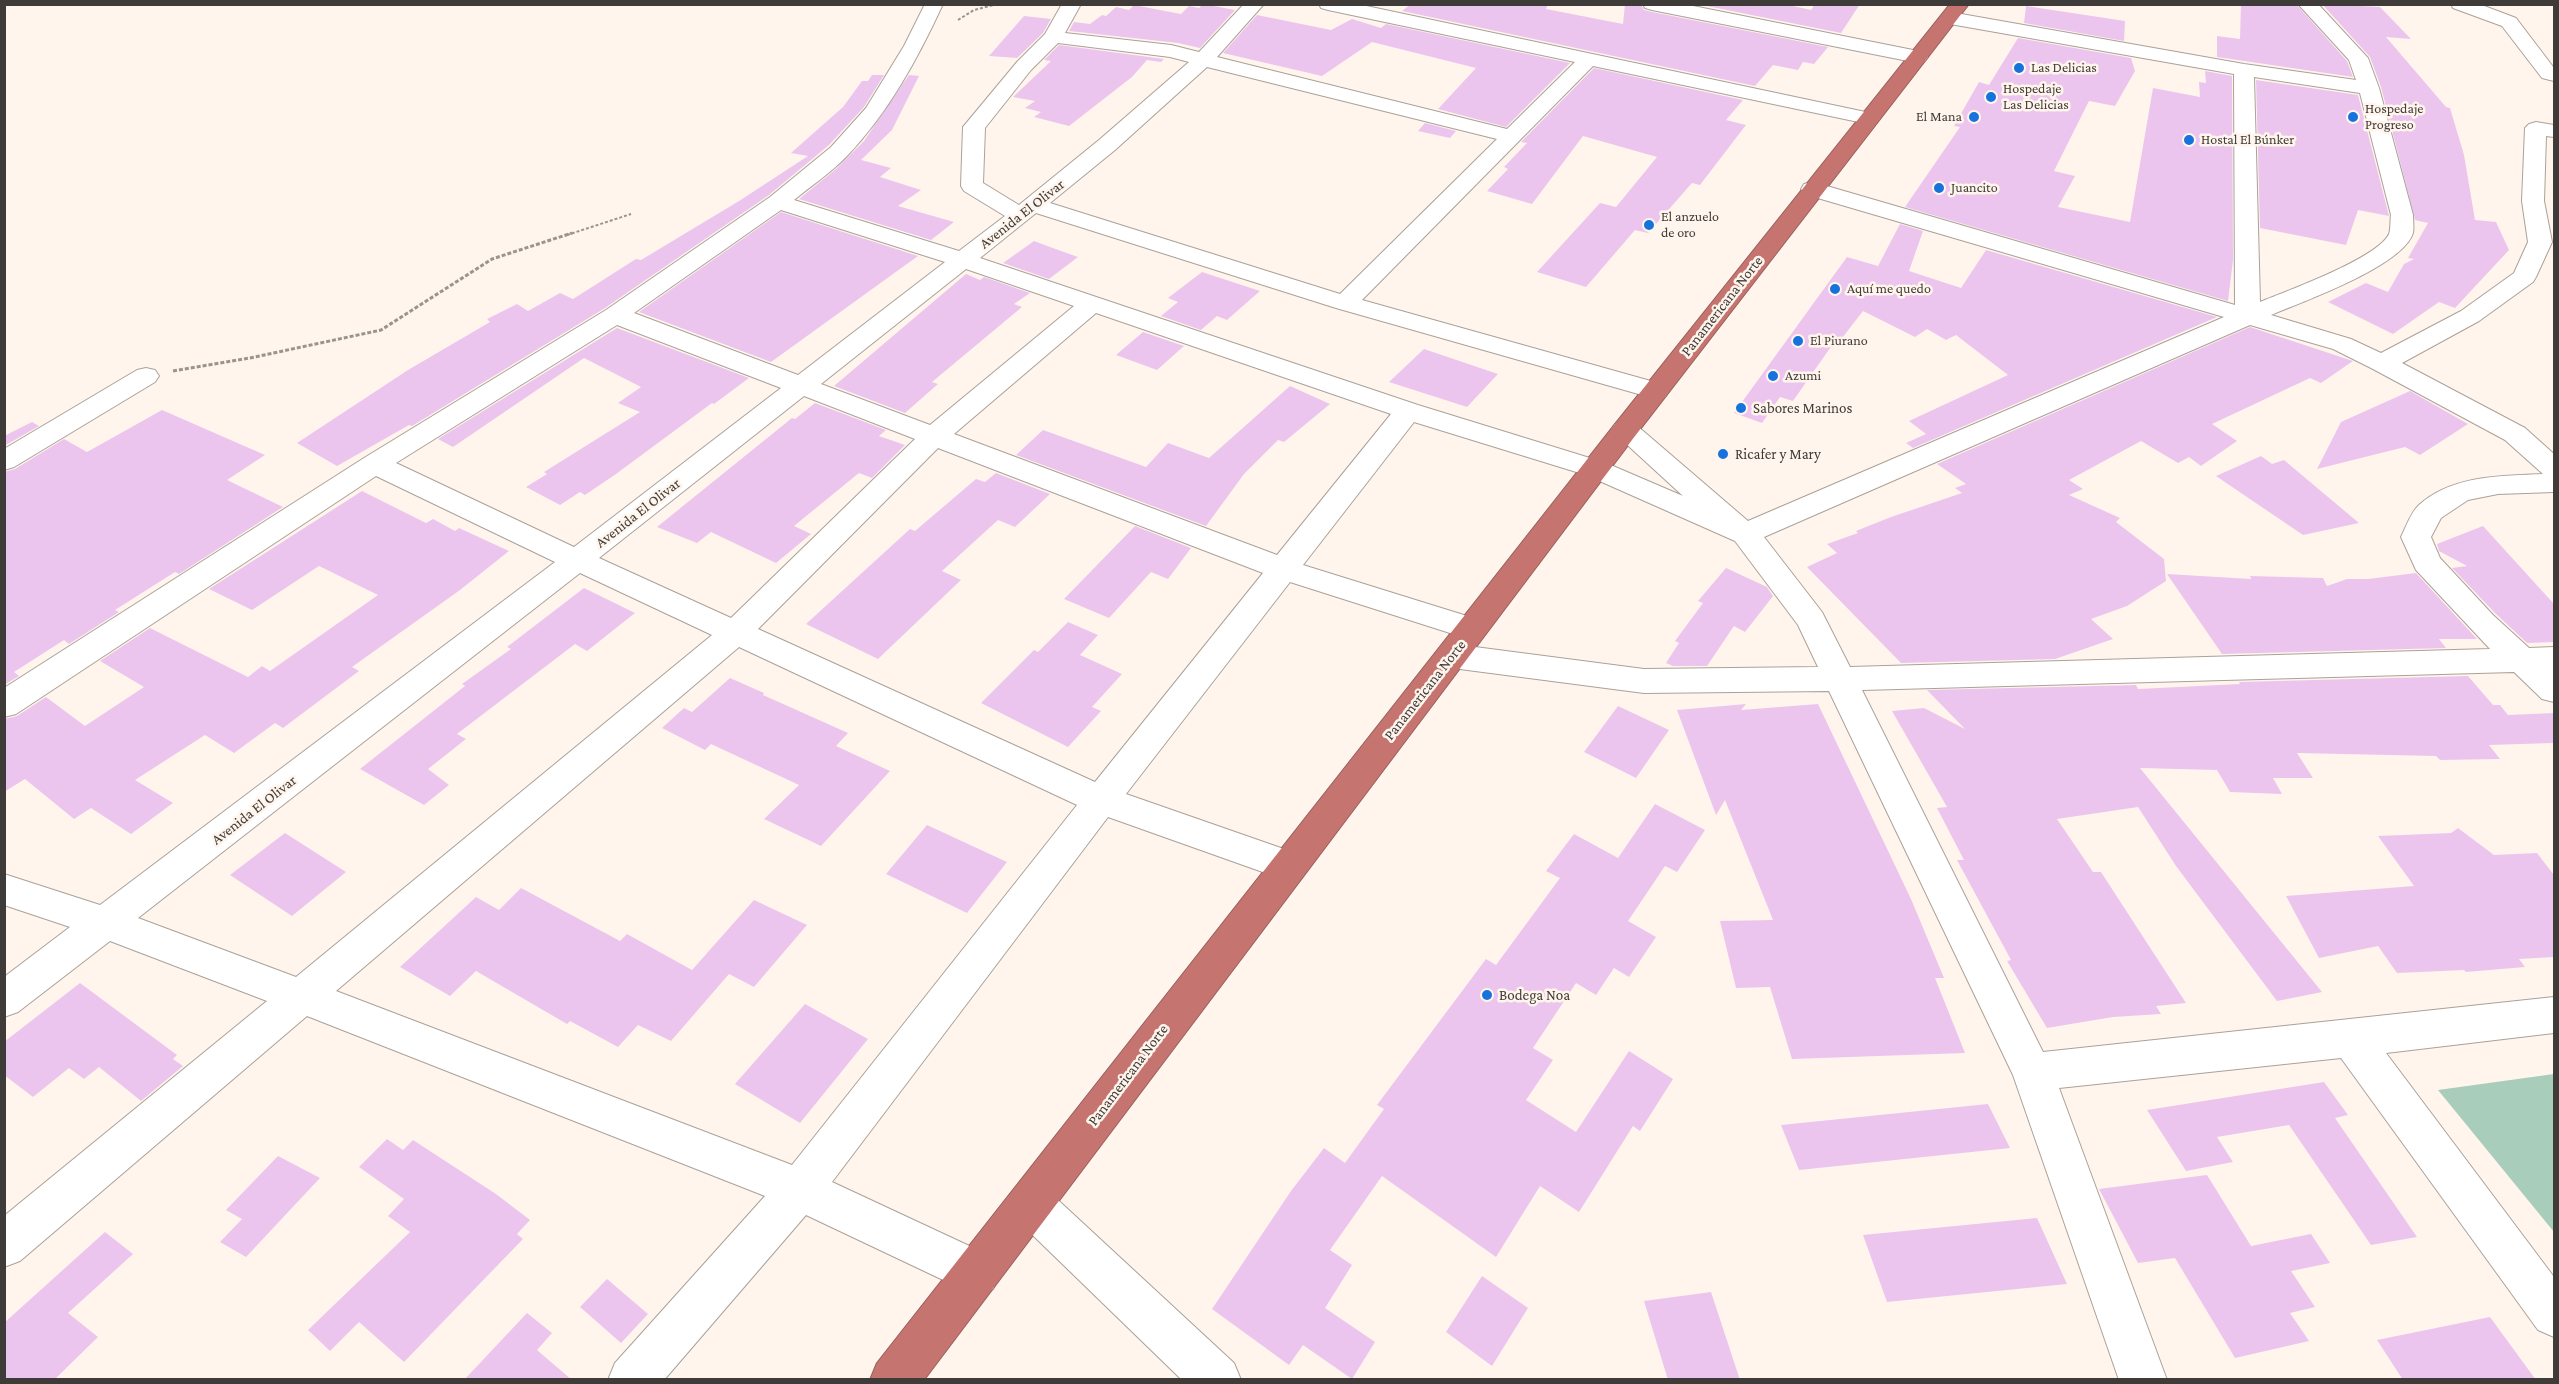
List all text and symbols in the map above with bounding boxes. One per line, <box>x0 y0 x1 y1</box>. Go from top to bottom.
place label: Las Delicias <box>2031 60 2097 76</box>
marker: Las Delicias <box>2012 61 2026 75</box>
place label: Hospedaje Las Delicias <box>2003 81 2069 114</box>
marker: Hospedaje Las Delicias <box>1984 90 1998 104</box>
place label: Hospedaje Progreso <box>2365 101 2424 134</box>
place label: El Mana <box>1916 109 1962 125</box>
marker: El Mana <box>1967 110 1981 124</box>
marker: Hospedaje Progreso <box>2346 110 2360 124</box>
place label: Hostal El Búnker <box>2201 132 2294 148</box>
marker: Hostal El Búnker <box>2182 133 2196 147</box>
street label: Avenida El Olivar <box>976 175 1068 253</box>
place label: Juancito <box>1951 180 1998 196</box>
marker: Juancito <box>1932 181 1946 195</box>
place label: El anzuelo de oro <box>1661 209 1719 242</box>
marker: El anzuelo de oro <box>1642 218 1656 232</box>
street label: Panamericana Norte <box>1677 252 1767 360</box>
place label: Aquí me quedo <box>1847 281 1931 297</box>
marker: Aquí me quedo <box>1828 282 1842 296</box>
place label: El Piurano <box>1810 333 1868 349</box>
marker: El Piurano <box>1791 334 1805 348</box>
place label: Azumi <box>1785 368 1821 384</box>
marker: Azumi <box>1766 369 1780 383</box>
place label: Sabores Marinos <box>1753 399 1852 417</box>
marker: Sabores Marinos <box>1734 401 1748 415</box>
place label: Ricafer y Mary <box>1735 445 1821 463</box>
marker: Ricafer y Mary <box>1716 447 1730 461</box>
street label: Avenida El Olivar <box>592 474 684 552</box>
street label: Panamericana Norte <box>1380 636 1470 744</box>
street label: Avenida El Olivar <box>208 771 300 849</box>
place label: Bodega Noa <box>1499 986 1570 1004</box>
marker: Bodega Noa <box>1480 988 1494 1002</box>
street label: Panamericana Norte <box>1084 1021 1172 1129</box>

